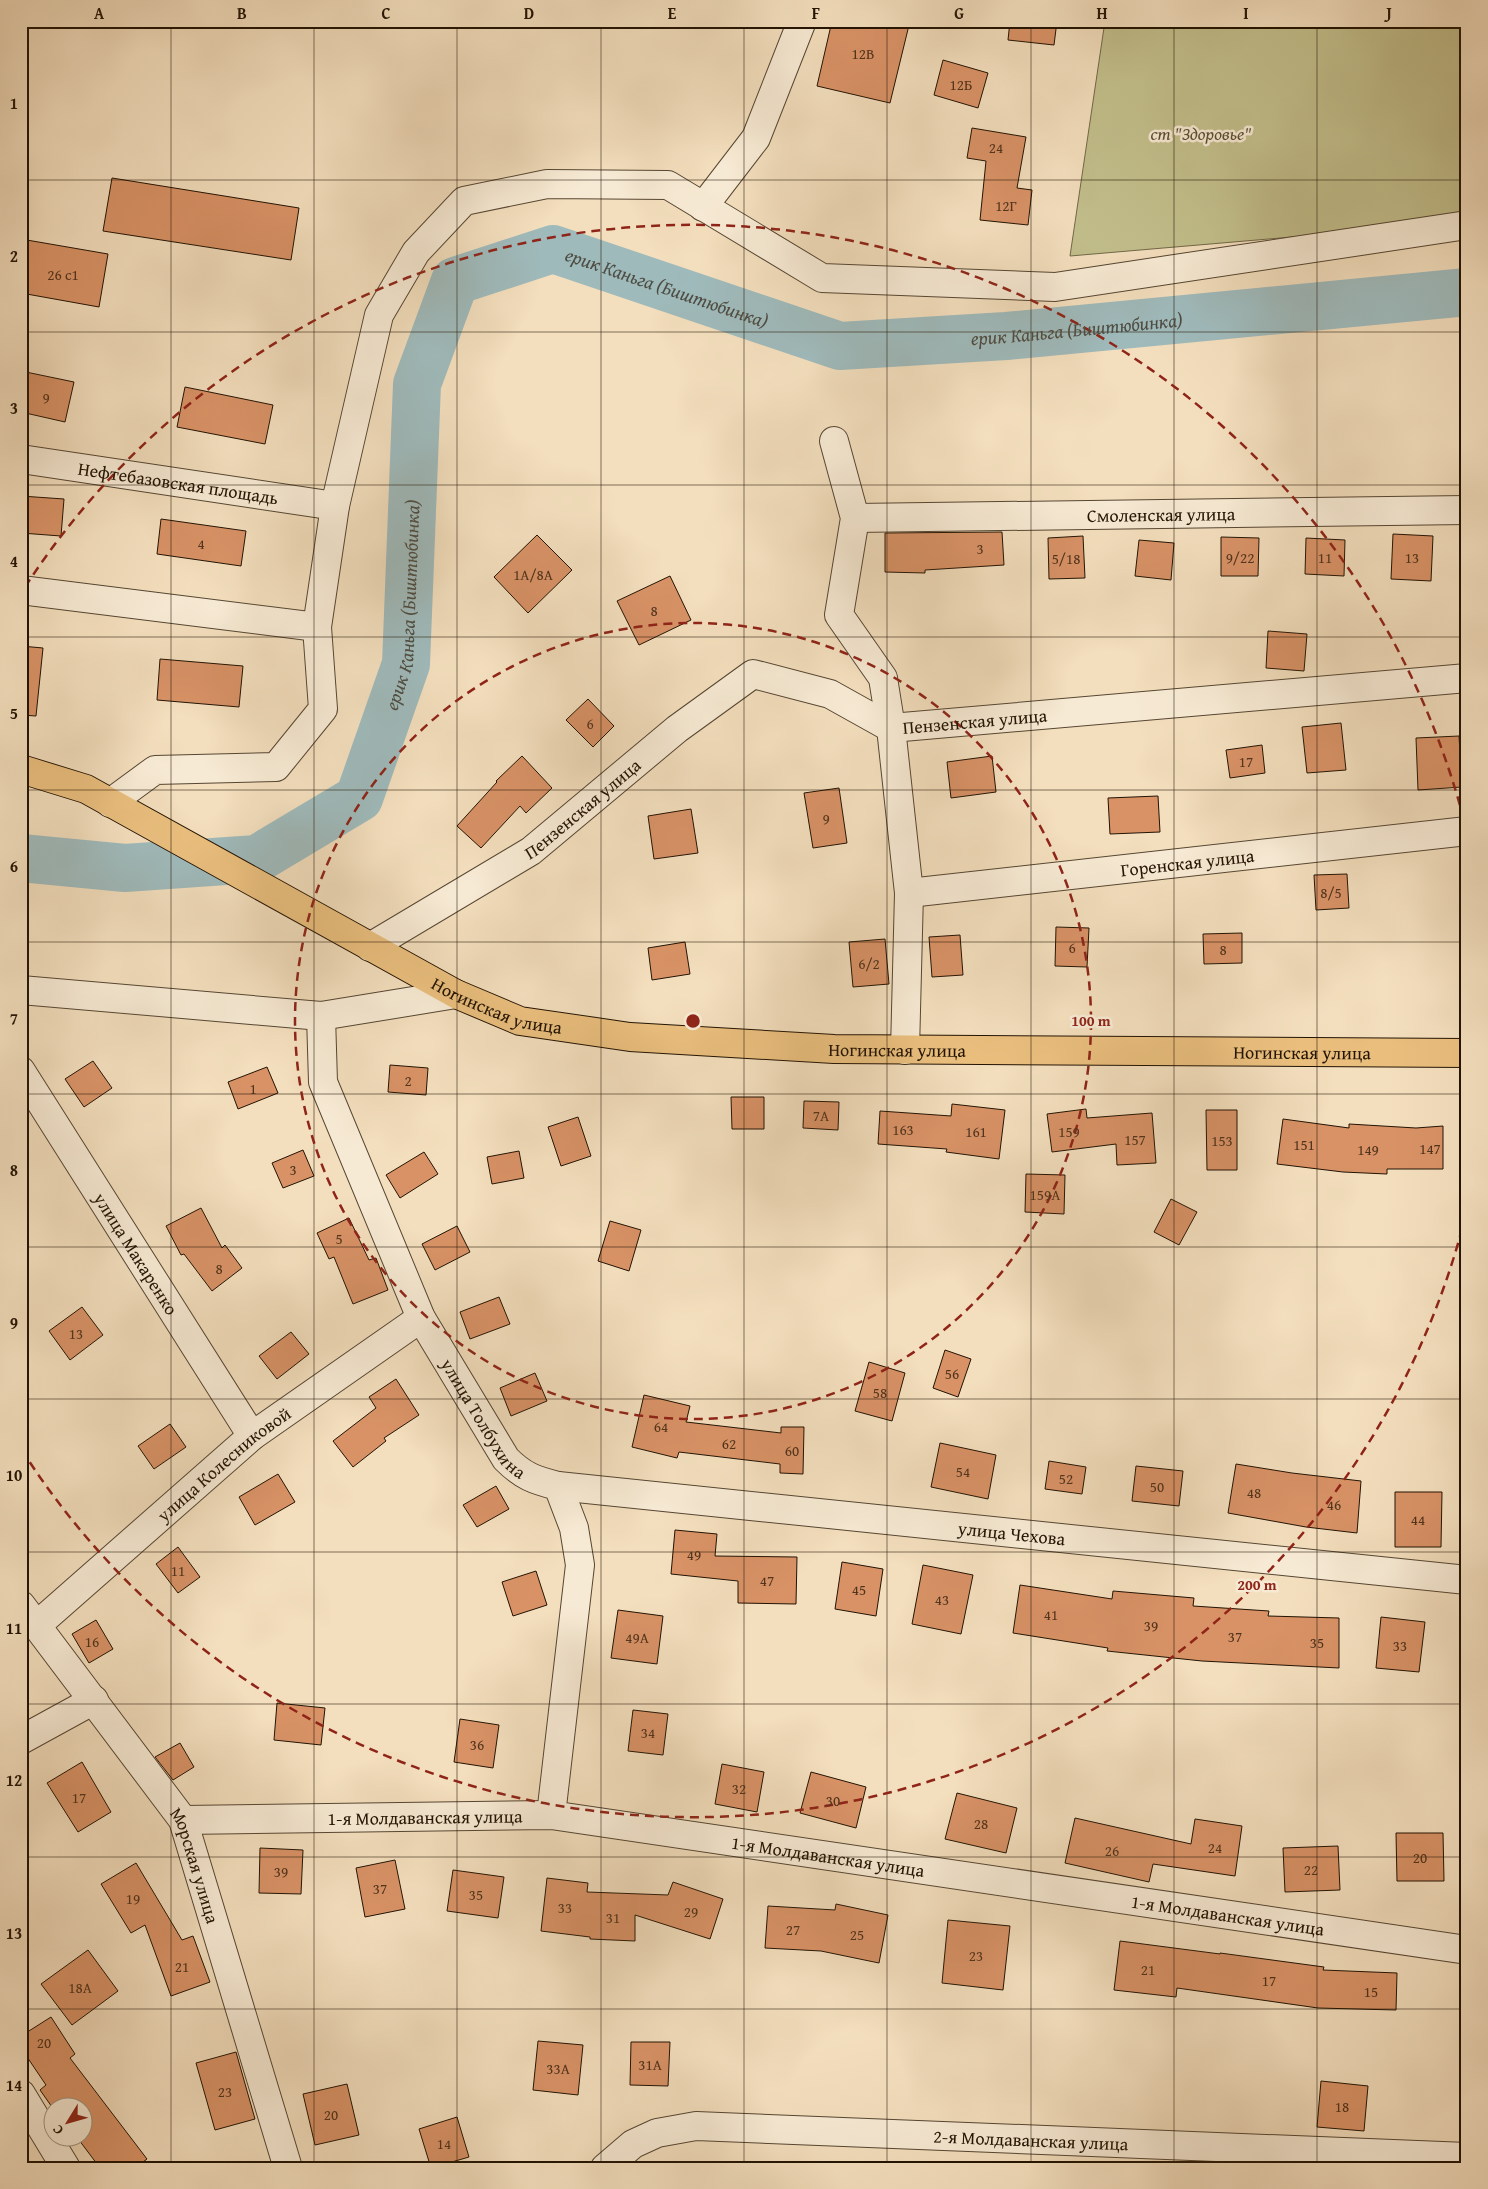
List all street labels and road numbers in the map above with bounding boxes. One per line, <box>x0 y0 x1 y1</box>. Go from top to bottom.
street label: Нефтебазовская площадь <box>76 454 280 511</box>
street label: Смоленская улица <box>1087 500 1236 528</box>
street label: Пензенская улица <box>901 701 1049 740</box>
street label: Пензенская улица <box>519 751 647 866</box>
street label: Горенская улица <box>1119 841 1256 883</box>
street label: Ногинская улица <box>427 970 564 1041</box>
street label: Ногинская улица <box>828 1035 966 1063</box>
street label: Ногинская улица <box>1233 1038 1371 1066</box>
street label: улица Макаренко <box>87 1186 185 1320</box>
street label: улица Толбухина <box>434 1352 532 1485</box>
street label: улица Колесниковой <box>150 1399 296 1528</box>
street label: улица Чехова <box>956 1514 1067 1552</box>
street label: Морская улица <box>164 1801 227 1927</box>
street label: 1-я Молдаванская улица <box>327 1802 523 1832</box>
street label: 1-я Молдаванская улица <box>730 1828 927 1883</box>
street label: 1-я Молдаванская улица <box>1129 1887 1327 1942</box>
street label: 2-я Молдаванская улица <box>933 2122 1129 2157</box>

